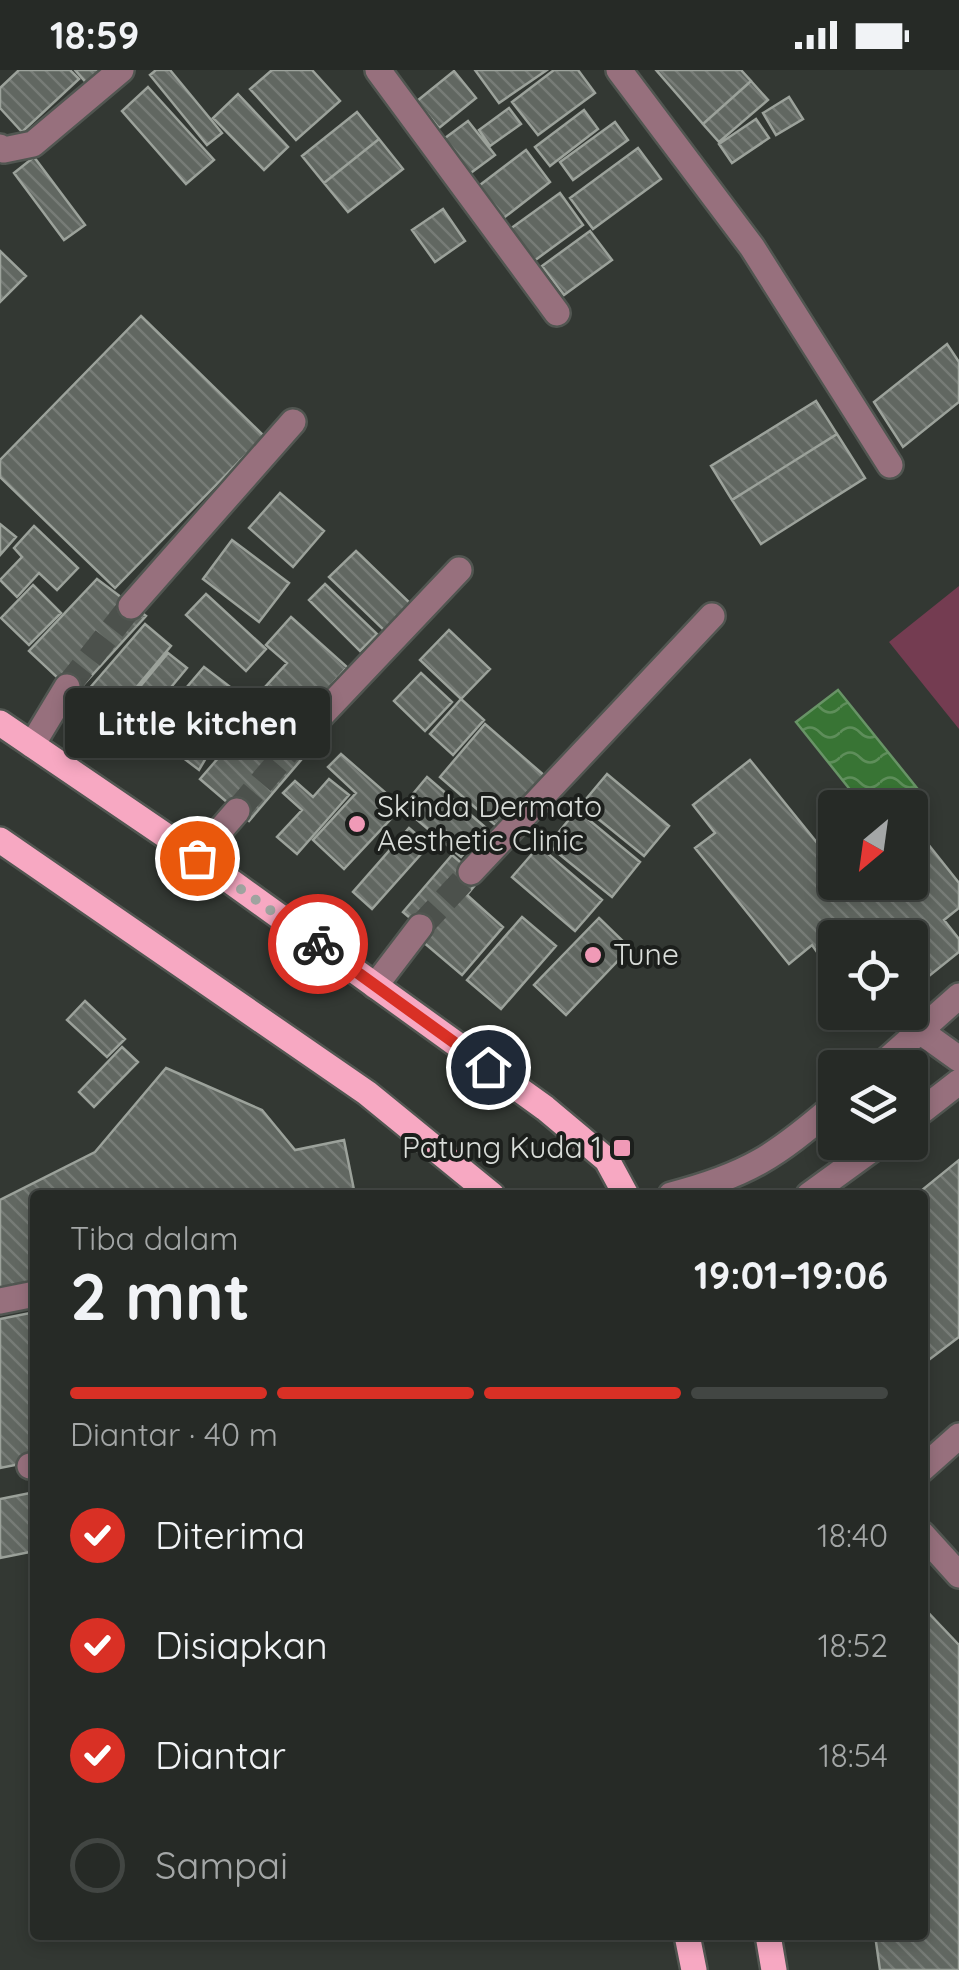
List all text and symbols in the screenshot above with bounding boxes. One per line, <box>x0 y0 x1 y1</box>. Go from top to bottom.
text: 18:59 <box>50 11 139 59</box>
callout: Little kitchen <box>64 688 330 758</box>
text: Little kitchen <box>98 703 297 743</box>
place label: Skinda Dermato Aesthetic Clinic <box>377 787 602 859</box>
north arrow <box>818 790 928 900</box>
map controls <box>818 790 928 1160</box>
marker: Skinda Dermato Aesthetic Clinic <box>346 813 368 835</box>
pin <box>155 816 240 901</box>
icon: bag <box>170 831 225 886</box>
courier <box>268 894 368 994</box>
icon: bike <box>291 917 346 972</box>
button: locate <box>818 920 928 1030</box>
place label: Tune <box>613 935 679 973</box>
marker: Tune <box>582 944 604 966</box>
pin <box>446 1025 531 1110</box>
icon: home <box>461 1040 516 1095</box>
button: layers <box>818 1050 928 1160</box>
place label: Patung Kuda 1 <box>402 1128 602 1166</box>
marker: Patung Kuda 1 <box>611 1137 633 1159</box>
text: Tiba dalam <box>70 1218 238 1258</box>
text: 19:01–19:06 <box>694 1251 888 1299</box>
text: 2 mnt <box>70 1255 250 1336</box>
text: Diantar · 40 m <box>70 1414 278 1454</box>
icon: check <box>70 1508 125 1563</box>
text: Diterima <box>155 1511 305 1559</box>
text: 18:40 <box>817 1515 888 1555</box>
icon: check <box>70 1618 125 1673</box>
text: Disiapkan <box>155 1621 328 1669</box>
text: 18:52 <box>818 1625 888 1665</box>
icon: check <box>70 1728 125 1783</box>
text: Diantar <box>155 1731 286 1779</box>
text: 18:54 <box>819 1735 888 1775</box>
text: Sampai <box>155 1841 288 1889</box>

